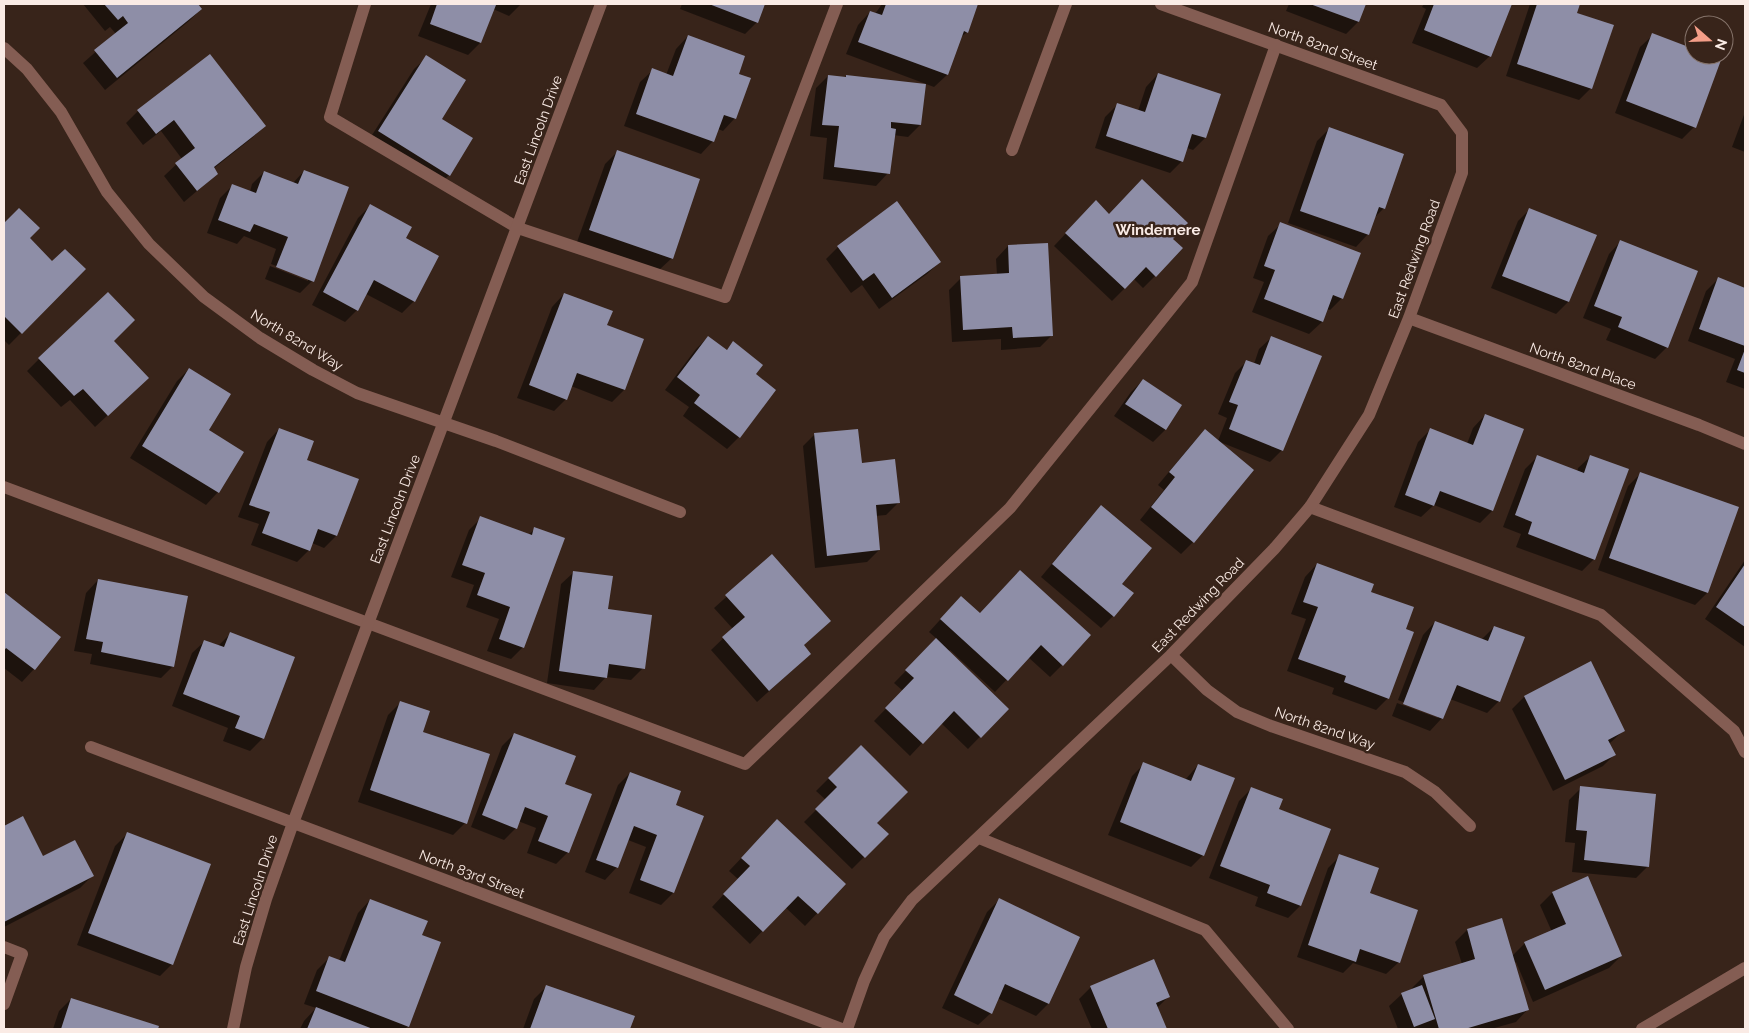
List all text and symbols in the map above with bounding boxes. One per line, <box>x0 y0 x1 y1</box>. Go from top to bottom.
north arrow <box>1684 15 1734 65</box>
street label: North 82nd Street <box>1266 19 1380 73</box>
text: N <box>1712 37 1731 52</box>
street label: East Lincoln Drive <box>511 73 565 187</box>
street label: East Redwing Road <box>1385 197 1443 321</box>
district label: Windemere <box>1116 221 1201 239</box>
street label: North 82nd Way <box>248 306 346 374</box>
street label: North 82nd Place <box>1527 339 1639 393</box>
street label: East Lincoln Drive <box>367 452 423 566</box>
street label: East Redwing Road <box>1149 554 1247 656</box>
street label: North 82nd Way <box>1273 703 1378 753</box>
street label: East Lincoln Drive <box>230 833 280 947</box>
street label: North 83rd Street <box>417 846 527 902</box>

